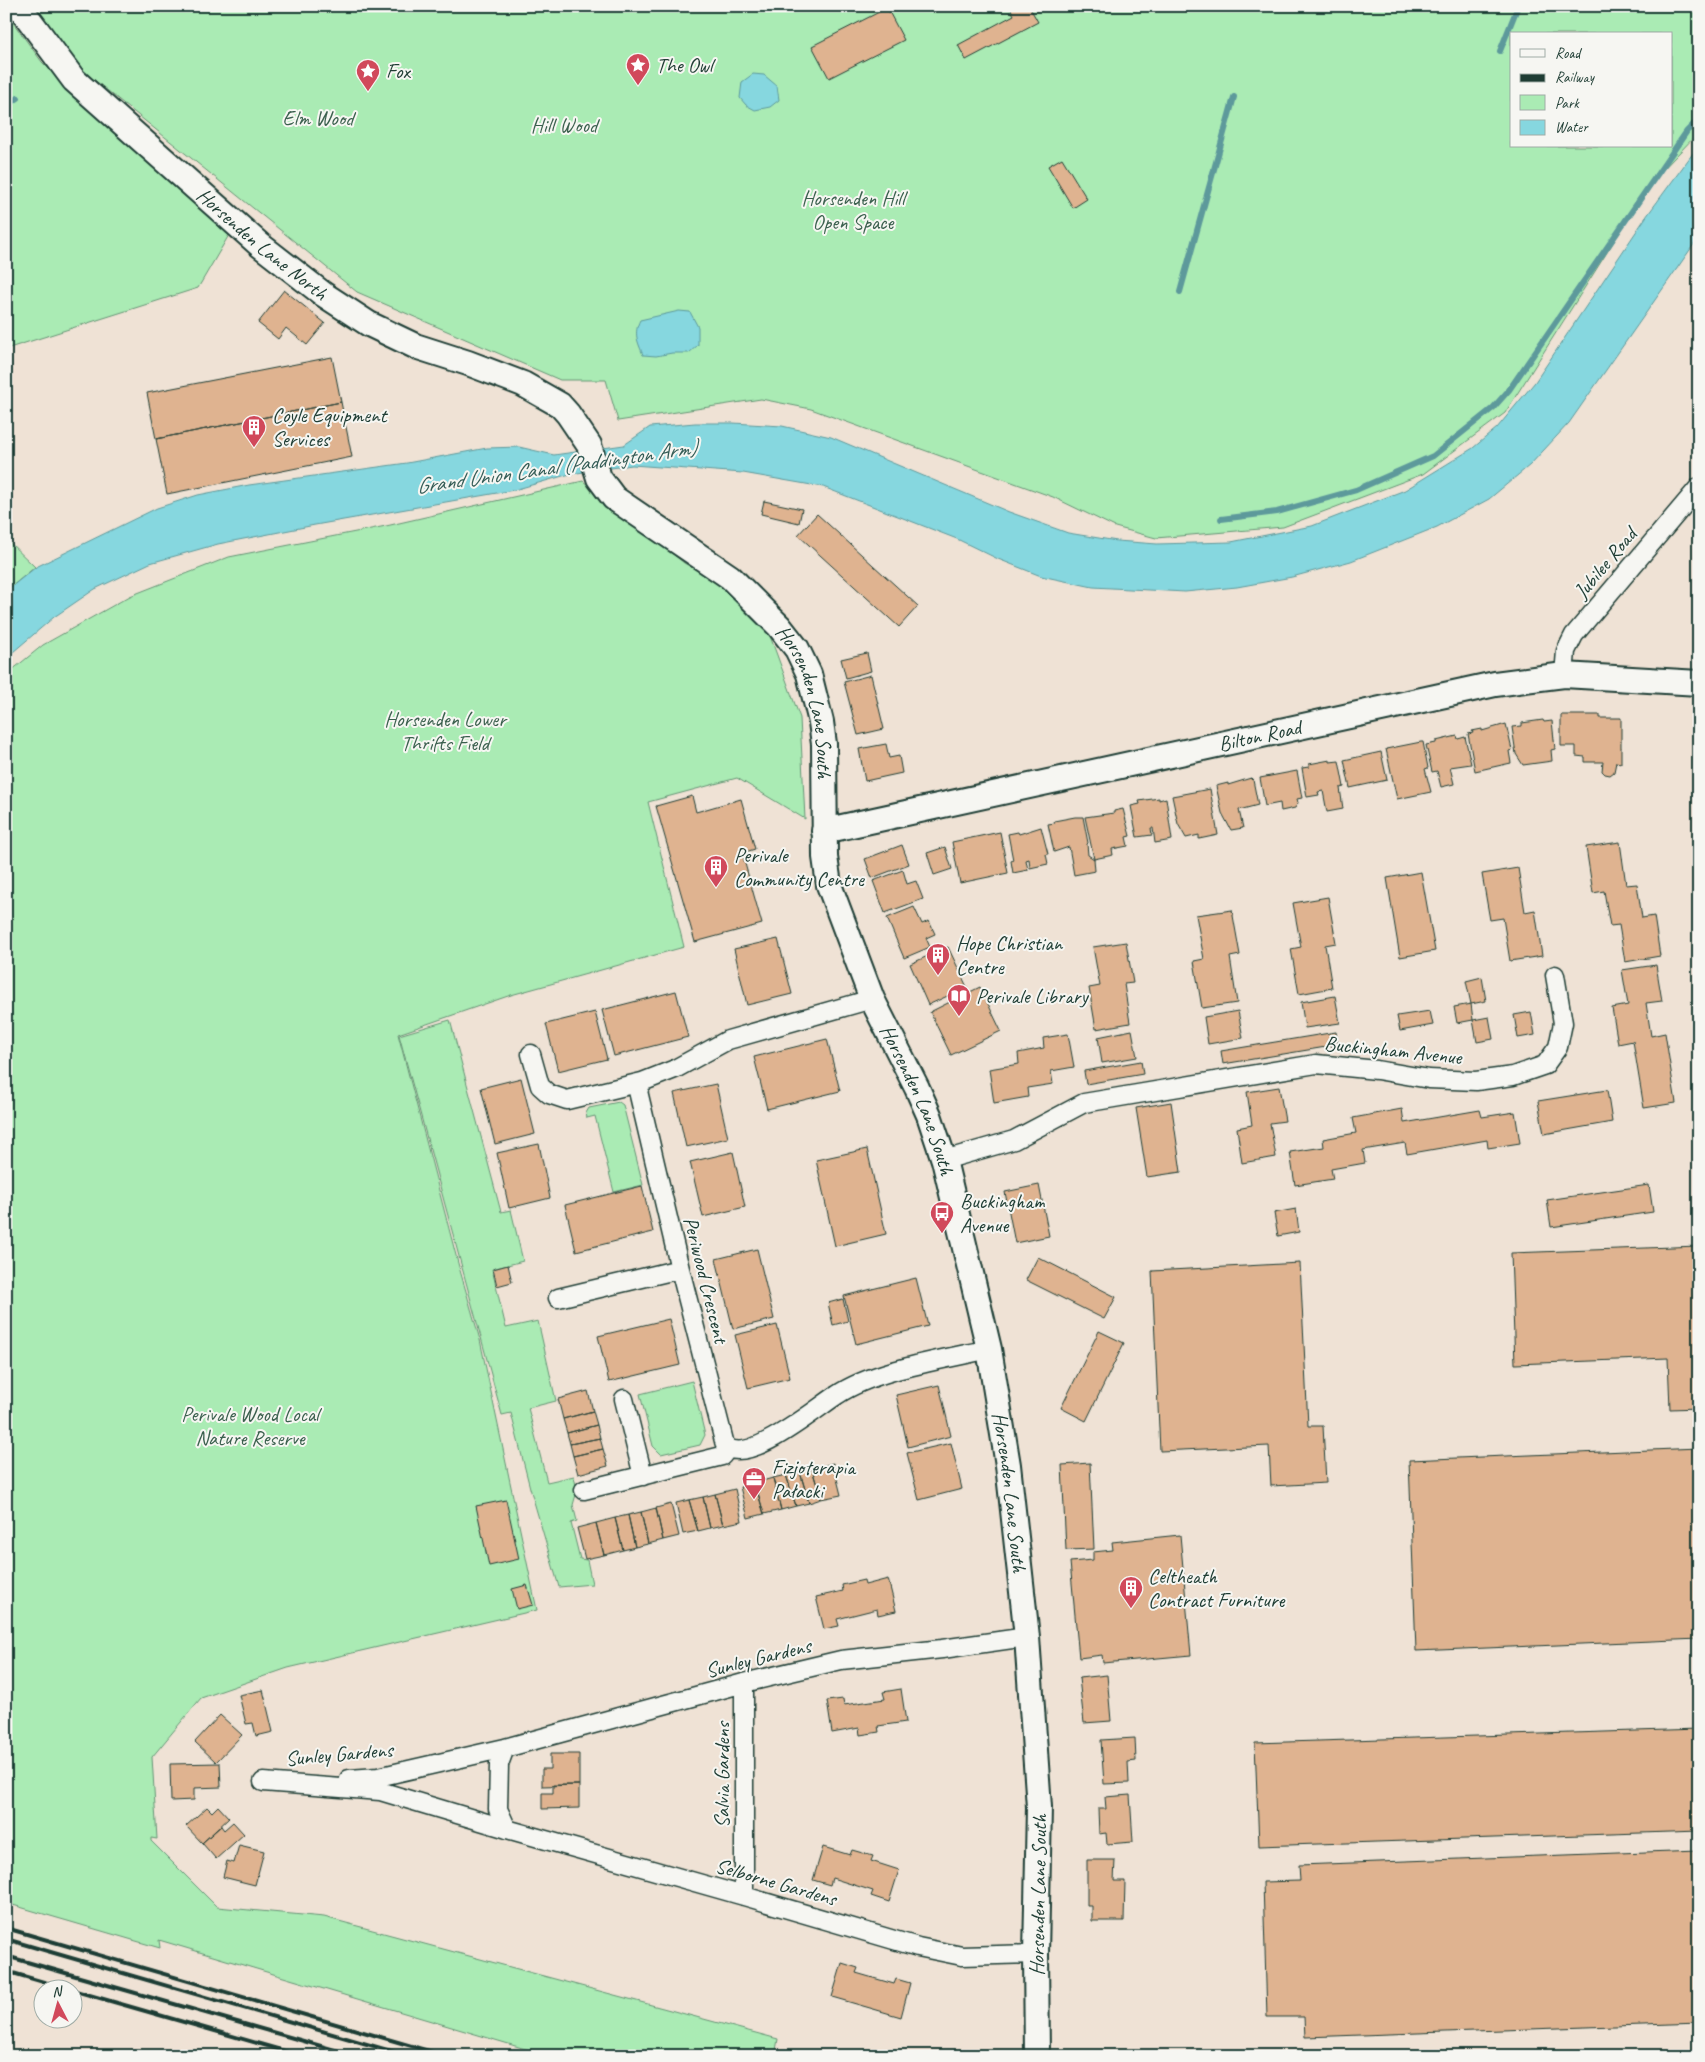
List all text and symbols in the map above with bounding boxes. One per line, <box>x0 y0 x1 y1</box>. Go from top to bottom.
legend <box>1510 32 1672 148</box>
text: Road <box>1555 44 1582 63</box>
place icon: The Owl <box>625 52 651 86</box>
place label: The Owl <box>656 52 716 78</box>
place icon: Fox <box>355 58 381 92</box>
place label: Fox <box>386 58 412 84</box>
text: Railway <box>1555 68 1596 87</box>
text: Park <box>1555 94 1580 113</box>
park label: Elm Wood <box>283 105 356 131</box>
park label: Hill Wood <box>531 112 600 138</box>
text: Water <box>1555 118 1589 137</box>
street label: Horsenden Lane North <box>191 182 334 306</box>
park label: Horsenden Hill Open Space <box>802 185 908 235</box>
place label: Coyle Equipment Services <box>272 402 389 452</box>
building icon: Coyle Equipment Services <box>241 414 267 448</box>
water label: Grand Union Canal (Paddington Arm) <box>414 433 703 501</box>
street label: Jubilee Road <box>1567 520 1644 604</box>
street label: Horsenden Lane South <box>770 620 838 780</box>
park label: Horsenden Lower Thrifts Field <box>384 706 508 756</box>
street label: Bilton Road <box>1216 713 1307 757</box>
place label: Perivale Community Centre <box>734 842 865 892</box>
building icon: Perivale Community Centre <box>703 854 729 888</box>
place label: Hope Christian Centre <box>956 930 1064 980</box>
building icon: Hope Christian Centre <box>925 942 951 976</box>
library icon: Perivale Library <box>946 983 972 1017</box>
place label: Perivale Library <box>976 983 1089 1009</box>
street label: Horsenden Lane South <box>874 1020 960 1179</box>
street label: Buckingham Avenue <box>1323 1030 1464 1070</box>
place label: Buckingham Avenue <box>960 1188 1046 1238</box>
bus stop icon: Buckingham Avenue <box>929 1200 955 1234</box>
street label: Periwood Crescent <box>678 1214 735 1348</box>
park label: Perivale Wood Local Nature Reserve <box>181 1401 322 1451</box>
street label: Horsenden Lane South <box>987 1410 1033 1575</box>
place label: Fizjoterapia Pałacki <box>772 1454 857 1504</box>
office icon: Fizjoterapia Pałacki <box>741 1466 767 1500</box>
place label: Celtheath Contract Furniture <box>1148 1563 1286 1613</box>
building icon: Celtheath Contract Furniture <box>1118 1575 1144 1609</box>
street label: Sunley Gardens <box>703 1632 815 1684</box>
street label: Salvia Gardens <box>709 1720 735 1828</box>
street label: Sunley Gardens <box>284 1736 396 1772</box>
street label: Horsenden Lane South <box>1024 1813 1052 1976</box>
street label: Selborne Gardens <box>713 1852 841 1912</box>
north arrow <box>32 1980 82 2030</box>
text: N <box>51 1982 64 2000</box>

